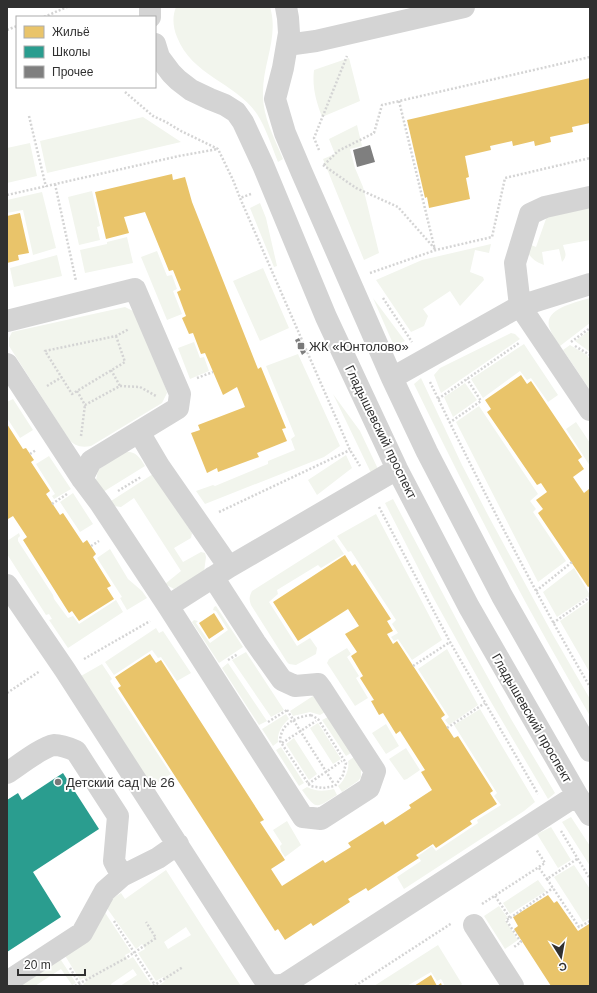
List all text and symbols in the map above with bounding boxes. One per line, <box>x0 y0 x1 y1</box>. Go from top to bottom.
legend <box>16 16 156 88</box>
text: Жильё <box>52 25 90 39</box>
text: Школы <box>52 45 90 59</box>
text: Прочее <box>52 65 94 79</box>
place label: ЖК «Юнтолово» <box>309 339 409 354</box>
marker: ЖК «Юнтолово» <box>296 341 306 351</box>
street label: Гладышевский проспект <box>342 363 420 501</box>
street label: Гладышевский проспект <box>489 651 575 785</box>
place label: Детский сад № 26 <box>66 775 175 790</box>
marker: Детский сад № 26 <box>53 777 63 787</box>
north arrow <box>541 937 581 977</box>
scale bar <box>18 951 85 977</box>
text: 20 m <box>24 958 51 972</box>
text: С <box>558 960 568 973</box>

